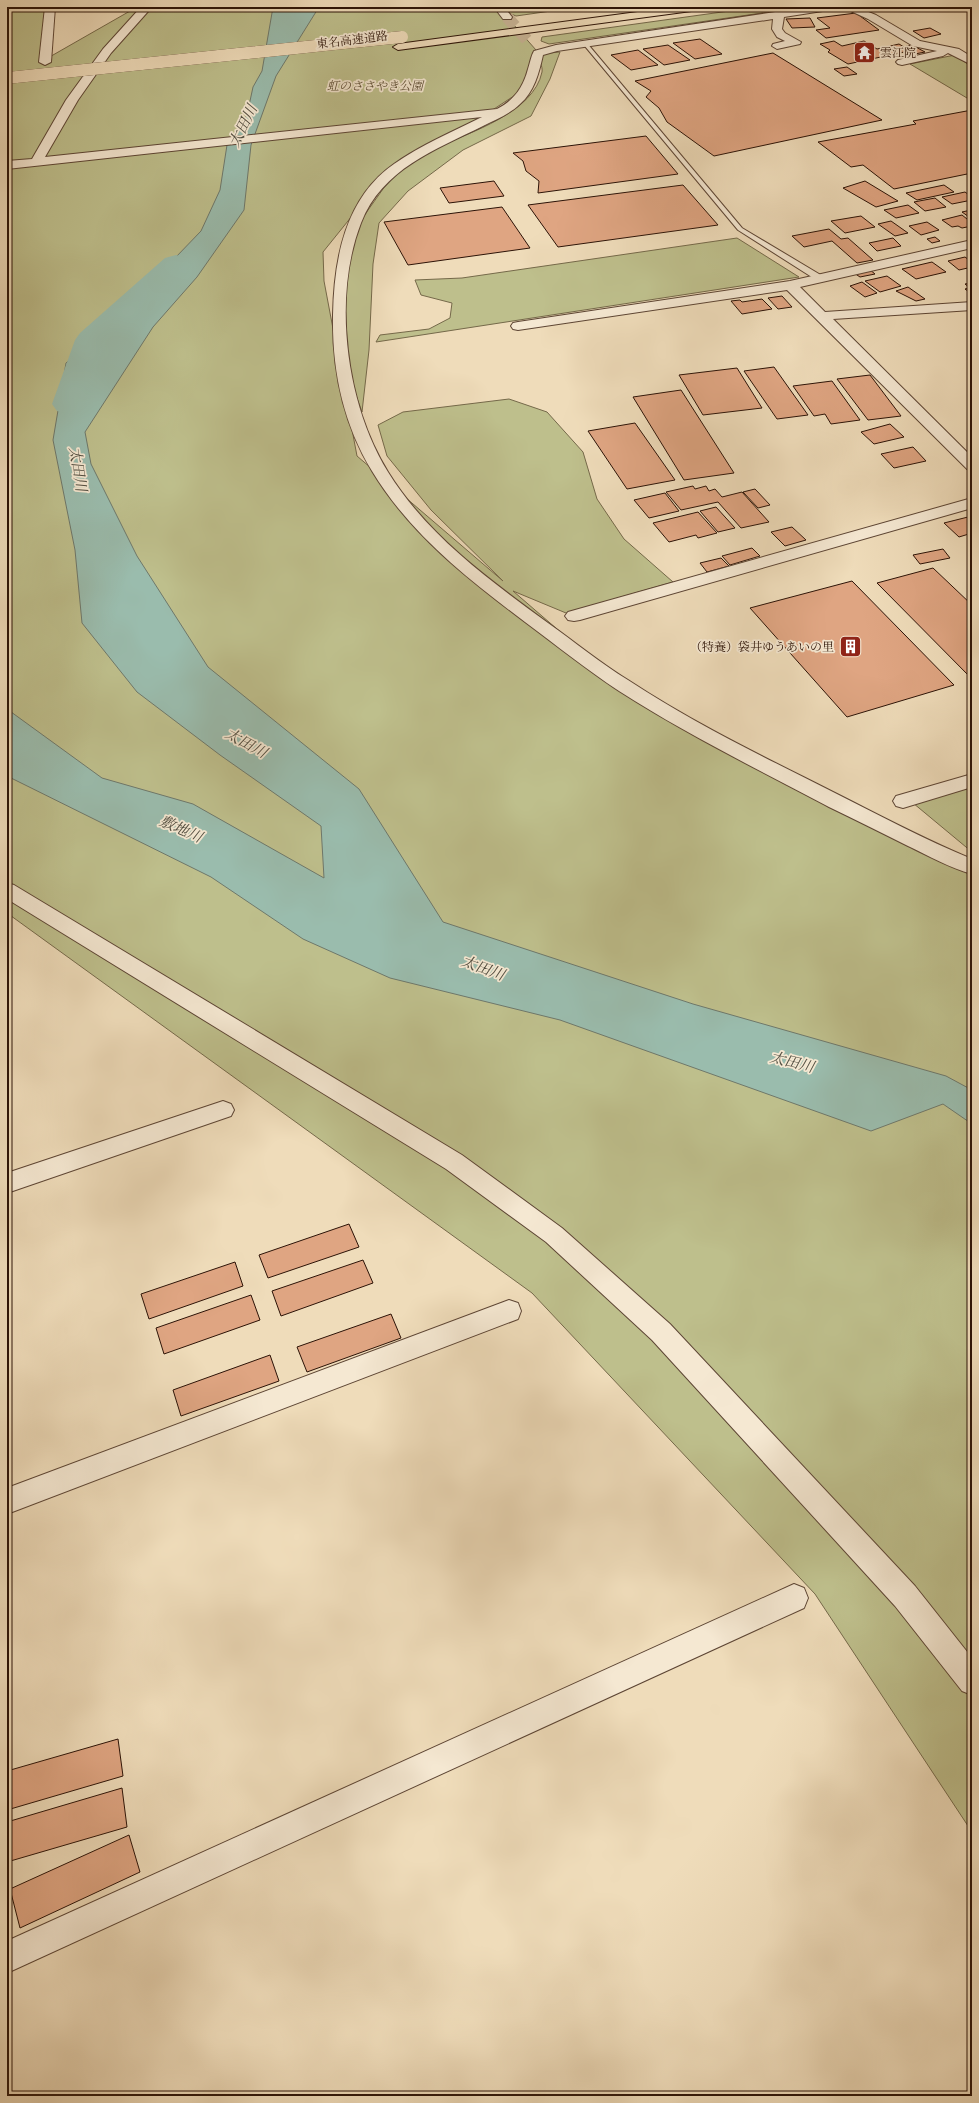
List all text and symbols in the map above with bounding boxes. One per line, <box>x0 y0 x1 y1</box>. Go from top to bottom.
street label: 東名高速道路 <box>315 28 389 52</box>
temple icon: 雲江院 <box>851 40 877 66</box>
place label: 雲江院 <box>880 45 916 61</box>
park label: 虹のささやき公園 <box>327 78 425 94</box>
water label: 太田川 <box>224 100 263 151</box>
water label: 太田川 <box>65 445 92 495</box>
building icon: （特養）袋井ゆうあいの里 <box>837 634 863 660</box>
place label: （特養）袋井ゆうあいの里 <box>690 639 834 655</box>
water label: 太田川 <box>221 723 272 764</box>
water label: 敷地川 <box>156 811 207 848</box>
water label: 太田川 <box>458 951 509 986</box>
water label: 太田川 <box>768 1047 818 1078</box>

